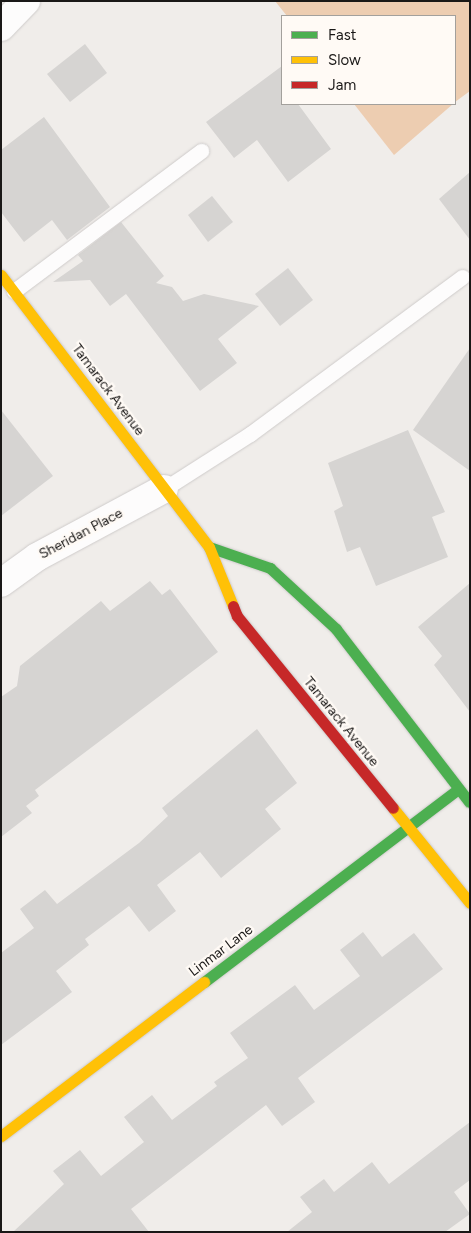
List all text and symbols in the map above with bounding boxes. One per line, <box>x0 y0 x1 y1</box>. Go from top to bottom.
legend <box>281 15 456 105</box>
text: Fast <box>328 26 356 44</box>
text: Slow <box>328 51 361 69</box>
text: Jam <box>328 76 356 94</box>
street label: Tamarack Avenue <box>68 341 148 439</box>
street label: Sheridan Place <box>36 505 126 563</box>
street label: Tamarack Avenue <box>300 674 382 770</box>
street label: Linmar Lane <box>186 922 256 980</box>

